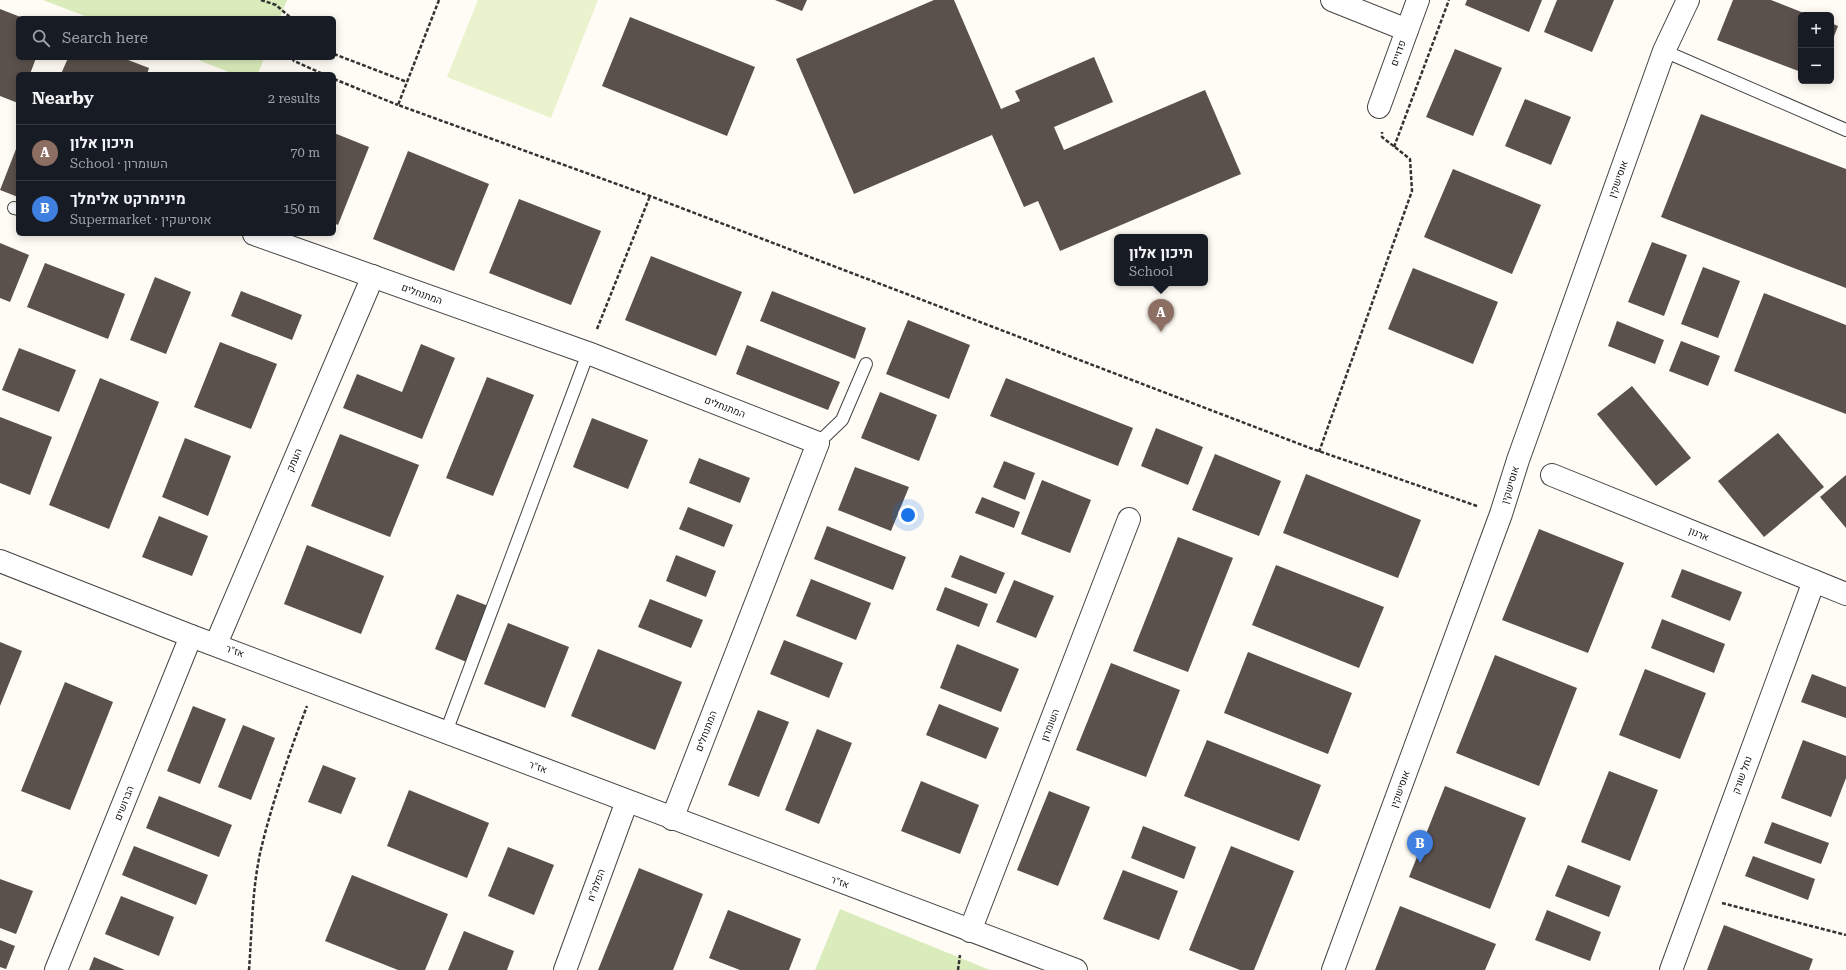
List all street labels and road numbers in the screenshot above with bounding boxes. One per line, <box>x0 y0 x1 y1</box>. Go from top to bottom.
street label: פדויים <box>1388 39 1408 67</box>
street label: אוסישקין <box>1606 159 1630 199</box>
street label: המתנחלים <box>400 282 444 307</box>
street label: המתנחלים <box>703 394 747 420</box>
street label: העמק <box>284 447 304 473</box>
street label: אוסישקין <box>1499 465 1521 505</box>
street label: ארנון <box>1687 525 1711 543</box>
street label: אז"ר <box>224 643 246 659</box>
street label: השומרון <box>1039 707 1061 743</box>
street label: המתנחלים <box>693 709 719 753</box>
street label: נחל שורק <box>1730 755 1754 795</box>
street label: אז"ר <box>527 759 549 775</box>
street label: אוסישקין <box>1388 769 1412 809</box>
street label: הברושים <box>112 784 136 822</box>
street label: הפלמ"ח <box>585 867 607 903</box>
street label: אז"ר <box>829 874 851 890</box>

